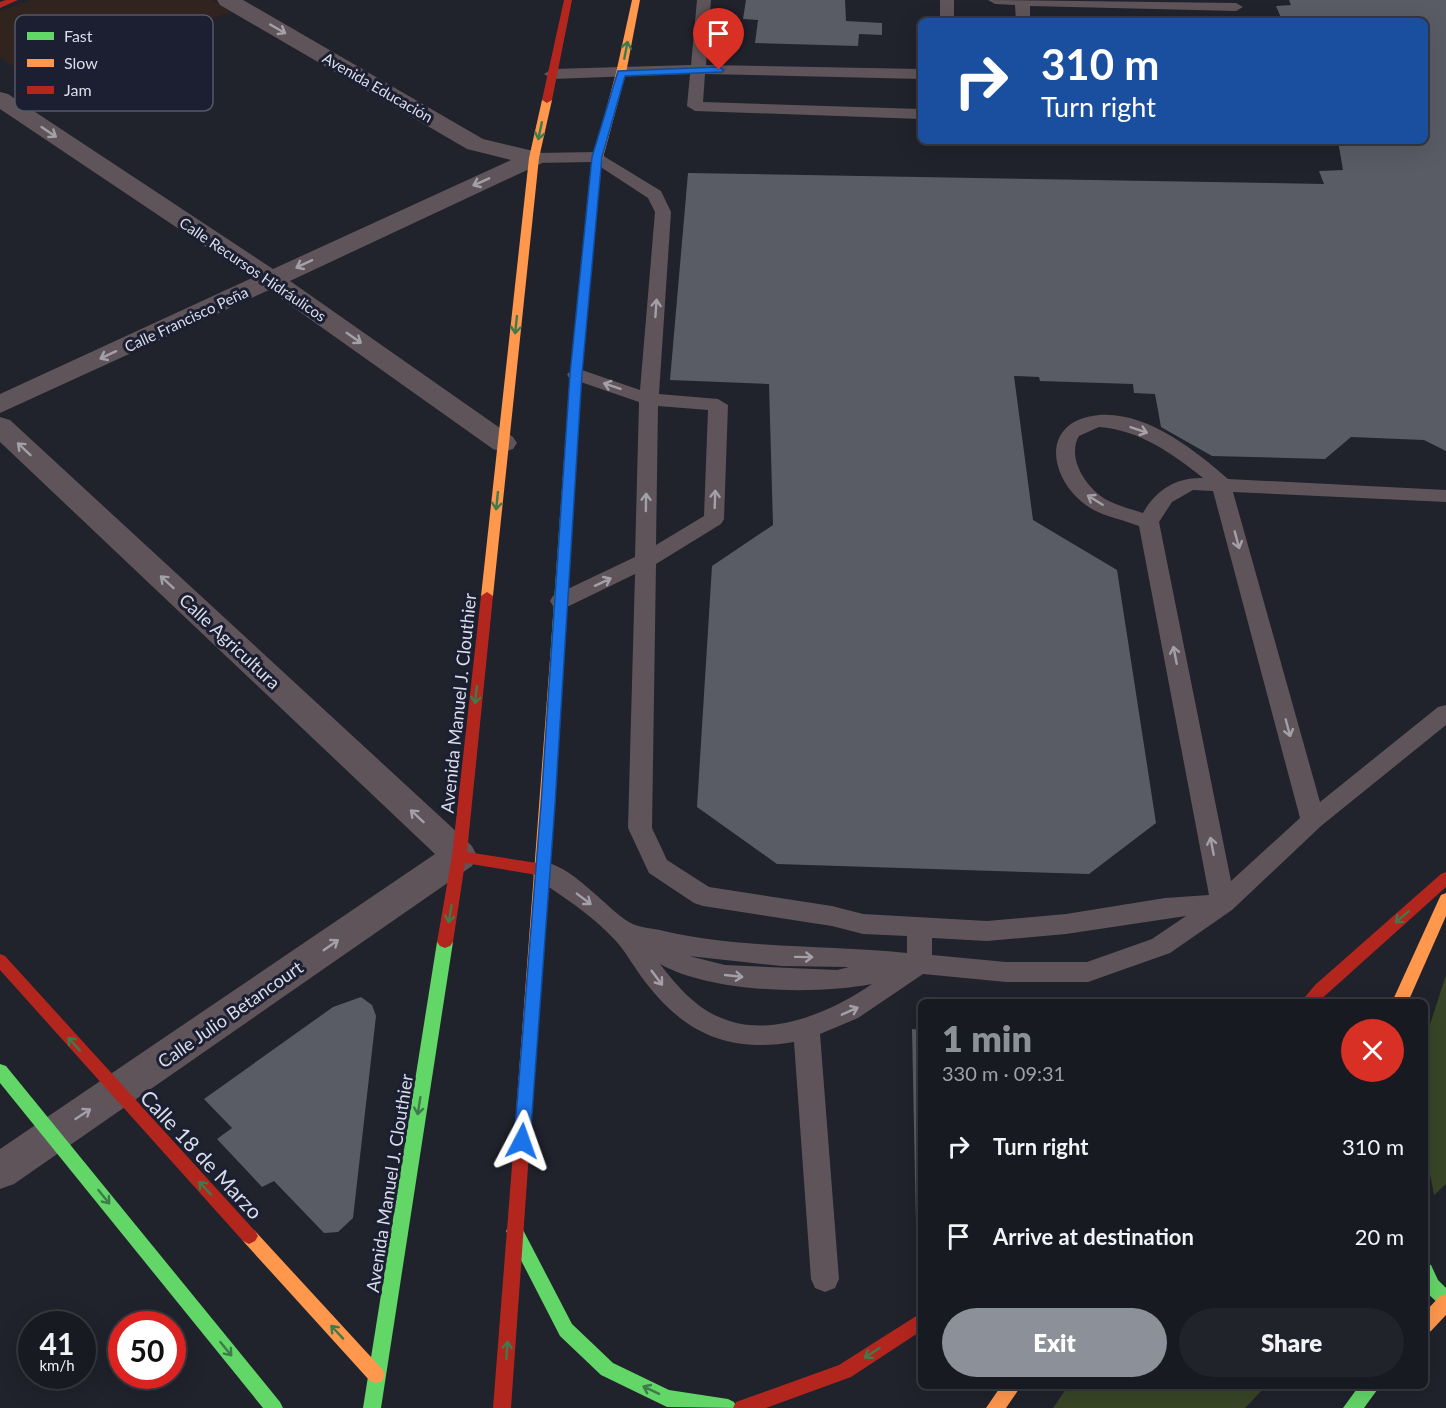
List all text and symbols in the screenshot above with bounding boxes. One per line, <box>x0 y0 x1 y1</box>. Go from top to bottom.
pin <box>693 8 744 70</box>
legend <box>15 15 213 111</box>
icon: arrive <box>702 17 735 50</box>
one-way arrow <box>270 24 287 36</box>
text: Fast <box>64 26 93 45</box>
text: 310 m <box>1041 39 1159 89</box>
one-way arrow <box>621 41 632 61</box>
icon: right <box>942 42 1020 120</box>
street label: Avenida Educación <box>320 48 436 126</box>
text: Slow <box>64 53 98 72</box>
text: Jam <box>64 80 92 99</box>
text: Turn right <box>1041 90 1156 123</box>
one-way arrow <box>534 121 545 141</box>
one-way arrow <box>40 126 57 138</box>
one-way arrow <box>472 177 490 188</box>
street label: Calle Recursos Hidráulicos <box>176 213 330 325</box>
one-way arrow <box>296 259 314 271</box>
street label: Calle Francisco Peña <box>121 282 251 356</box>
one-way arrow <box>651 298 662 318</box>
one-way arrow <box>510 314 521 334</box>
one-way arrow <box>345 332 361 344</box>
one-way arrow <box>100 349 118 361</box>
one-way arrow <box>603 380 622 391</box>
one-way arrow <box>1129 426 1148 437</box>
one-way arrow <box>17 442 32 456</box>
one-way arrow <box>709 490 720 510</box>
one-way arrow <box>491 491 502 511</box>
one-way arrow <box>641 493 652 513</box>
one-way arrow <box>1087 494 1104 507</box>
one-way arrow <box>1231 530 1243 549</box>
one-way arrow <box>594 575 612 587</box>
one-way arrow <box>160 576 175 590</box>
street label: Calle Agricultura <box>175 589 285 693</box>
street label: Avenida Manuel J. Clouthier <box>436 592 481 814</box>
one-way arrow <box>1169 645 1180 665</box>
one-way arrow <box>471 685 482 705</box>
one-way arrow <box>1282 718 1294 737</box>
one-way arrow <box>409 809 424 823</box>
one-way arrow <box>1206 837 1217 856</box>
one-way arrow <box>576 892 592 905</box>
one-way arrow <box>445 903 456 923</box>
one-way arrow <box>1394 910 1410 923</box>
one-way arrow <box>322 939 338 951</box>
one-way arrow <box>794 951 814 962</box>
street label: Calle Julio Betancourt <box>153 955 307 1072</box>
one-way arrow <box>651 970 663 986</box>
one-way arrow <box>723 970 743 981</box>
one-way arrow <box>840 1005 858 1016</box>
text: 1 min <box>942 1016 1032 1060</box>
button: close <box>1341 1019 1404 1082</box>
one-way arrow <box>67 1036 81 1051</box>
text: 330 m · 09:31 <box>942 1061 1065 1085</box>
street label: Avenida Manuel J. Clouthier <box>361 1072 417 1294</box>
street label: Calle 18 de Marzo <box>136 1084 268 1224</box>
one-way arrow <box>414 1096 425 1116</box>
one-way arrow <box>75 1108 92 1121</box>
position arrow <box>490 1109 554 1173</box>
icon: right <box>942 1130 975 1163</box>
text: Turn right <box>993 1133 1088 1160</box>
text: 310 m <box>1342 1133 1404 1160</box>
one-way arrow <box>198 1181 212 1196</box>
one-way arrow <box>97 1189 110 1205</box>
icon: arrive <box>942 1220 975 1253</box>
text: Arrive at destination <box>993 1223 1194 1250</box>
text: 20 m <box>1355 1223 1404 1250</box>
button: Exit <box>942 1308 1167 1377</box>
button: Share <box>1179 1308 1404 1377</box>
speed limit sign: 50 <box>108 1311 186 1389</box>
text: 41 <box>40 1325 74 1361</box>
one-way arrow <box>330 1325 344 1340</box>
one-way arrow <box>501 1340 512 1360</box>
one-way arrow <box>220 1341 233 1357</box>
one-way arrow <box>864 1347 881 1359</box>
text: km/h <box>39 1356 75 1374</box>
one-way arrow <box>643 1384 661 1396</box>

